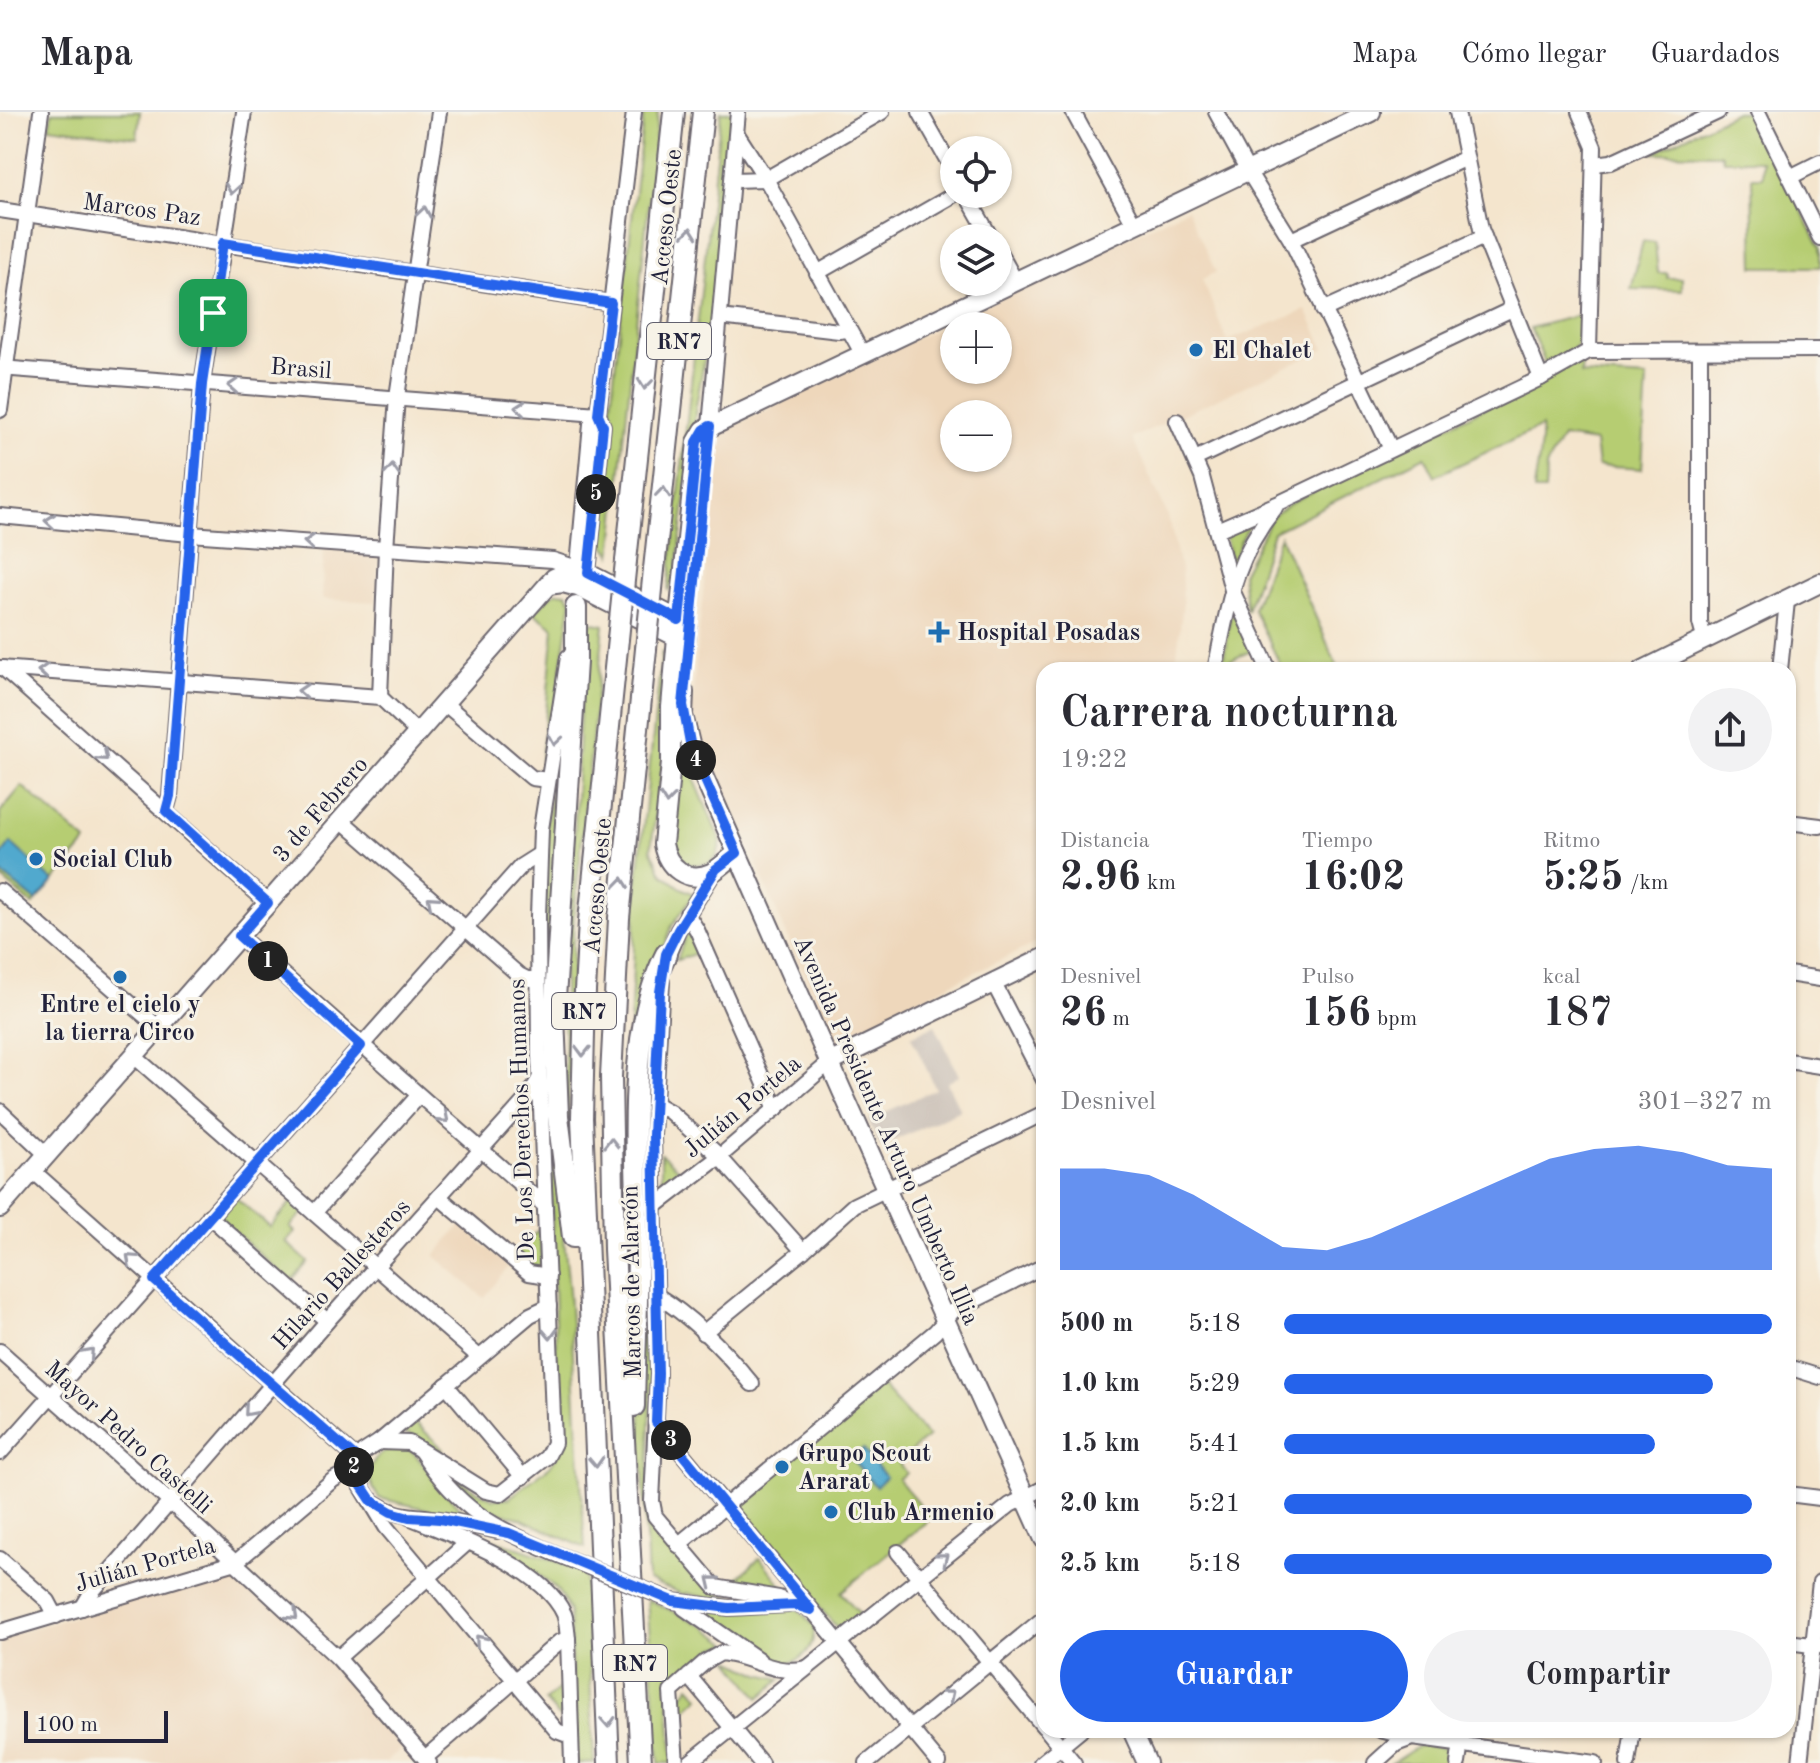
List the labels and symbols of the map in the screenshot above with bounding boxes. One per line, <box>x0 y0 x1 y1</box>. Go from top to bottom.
street label: Acceso Oeste <box>649 148 687 287</box>
one-way arrow <box>224 182 241 196</box>
street label: Marcos Paz <box>81 191 202 231</box>
one-way arrow <box>415 205 432 219</box>
one-way arrow <box>682 226 699 239</box>
pin <box>179 279 247 347</box>
road number: RN7 <box>647 323 711 359</box>
place label: El Chalet <box>1212 340 1312 364</box>
marker: El Chalet <box>1187 341 1205 359</box>
street label: Brasil <box>269 356 332 384</box>
one-way arrow <box>226 378 239 395</box>
one-way arrow <box>637 378 654 391</box>
one-way arrow <box>513 399 526 416</box>
one-way arrow <box>383 463 400 476</box>
pin: 5 <box>576 474 616 514</box>
one-way arrow <box>654 485 671 498</box>
one-way arrow <box>43 513 56 530</box>
one-way arrow <box>302 534 315 551</box>
marker: Hospital Posadas <box>928 621 950 643</box>
place label: Hospital Posadas <box>957 622 1140 646</box>
one-way arrow <box>36 663 49 680</box>
one-way arrow <box>296 683 309 700</box>
one-way arrow <box>547 733 564 746</box>
pin: 4 <box>676 740 716 780</box>
one-way arrow <box>94 746 109 761</box>
street label: 3 de Febrero <box>269 753 374 868</box>
one-way arrow <box>659 792 676 805</box>
street label: Acceso Oeste <box>581 817 617 955</box>
place label: Social Club <box>52 849 173 873</box>
marker: Social Club <box>27 850 45 868</box>
one-way arrow <box>613 877 630 890</box>
one-way arrow <box>426 896 441 910</box>
street label: Avenida Presidente Arturo Umberto Illia <box>788 933 982 1329</box>
pin: 1 <box>248 941 288 981</box>
marker: Entre el cielo y la tierra Circo <box>111 968 129 986</box>
street label: De Los Derechos Humanos <box>506 978 540 1262</box>
road number: RN7 <box>552 993 616 1029</box>
place label: Entre el cielo y la tierra Circo <box>40 994 201 1046</box>
one-way arrow <box>574 1045 591 1058</box>
street label: Julián Portela <box>680 1052 807 1163</box>
one-way arrow <box>434 1109 449 1123</box>
one-way arrow <box>602 1136 620 1149</box>
street label: Marcos de Alarcón <box>619 1185 647 1379</box>
street label: Hilario Ballesteros <box>269 1196 416 1355</box>
one-way arrow <box>126 1254 140 1268</box>
one-way arrow <box>541 1328 558 1341</box>
one-way arrow <box>79 1347 94 1362</box>
street label: Mayor Pedro Castelli <box>39 1357 216 1520</box>
one-way arrow <box>244 1402 258 1417</box>
pin: 3 <box>651 1420 691 1460</box>
place label: Grupo Scout Ararat <box>798 1443 931 1495</box>
pin: 2 <box>334 1447 374 1487</box>
one-way arrow <box>587 1456 604 1469</box>
marker: Grupo Scout Ararat <box>773 1458 791 1476</box>
place label: Club Armenio <box>847 1502 994 1526</box>
marker: Club Armenio <box>822 1503 840 1521</box>
street label: Julián Portela <box>73 1534 219 1597</box>
one-way arrow <box>934 1553 949 1567</box>
one-way arrow <box>706 1576 721 1590</box>
one-way arrow <box>284 1606 298 1621</box>
one-way arrow <box>475 1634 490 1649</box>
road number: RN7 <box>603 1645 667 1681</box>
one-way arrow <box>939 1690 954 1705</box>
scale bar <box>24 1707 168 1743</box>
one-way arrow <box>599 1716 616 1729</box>

